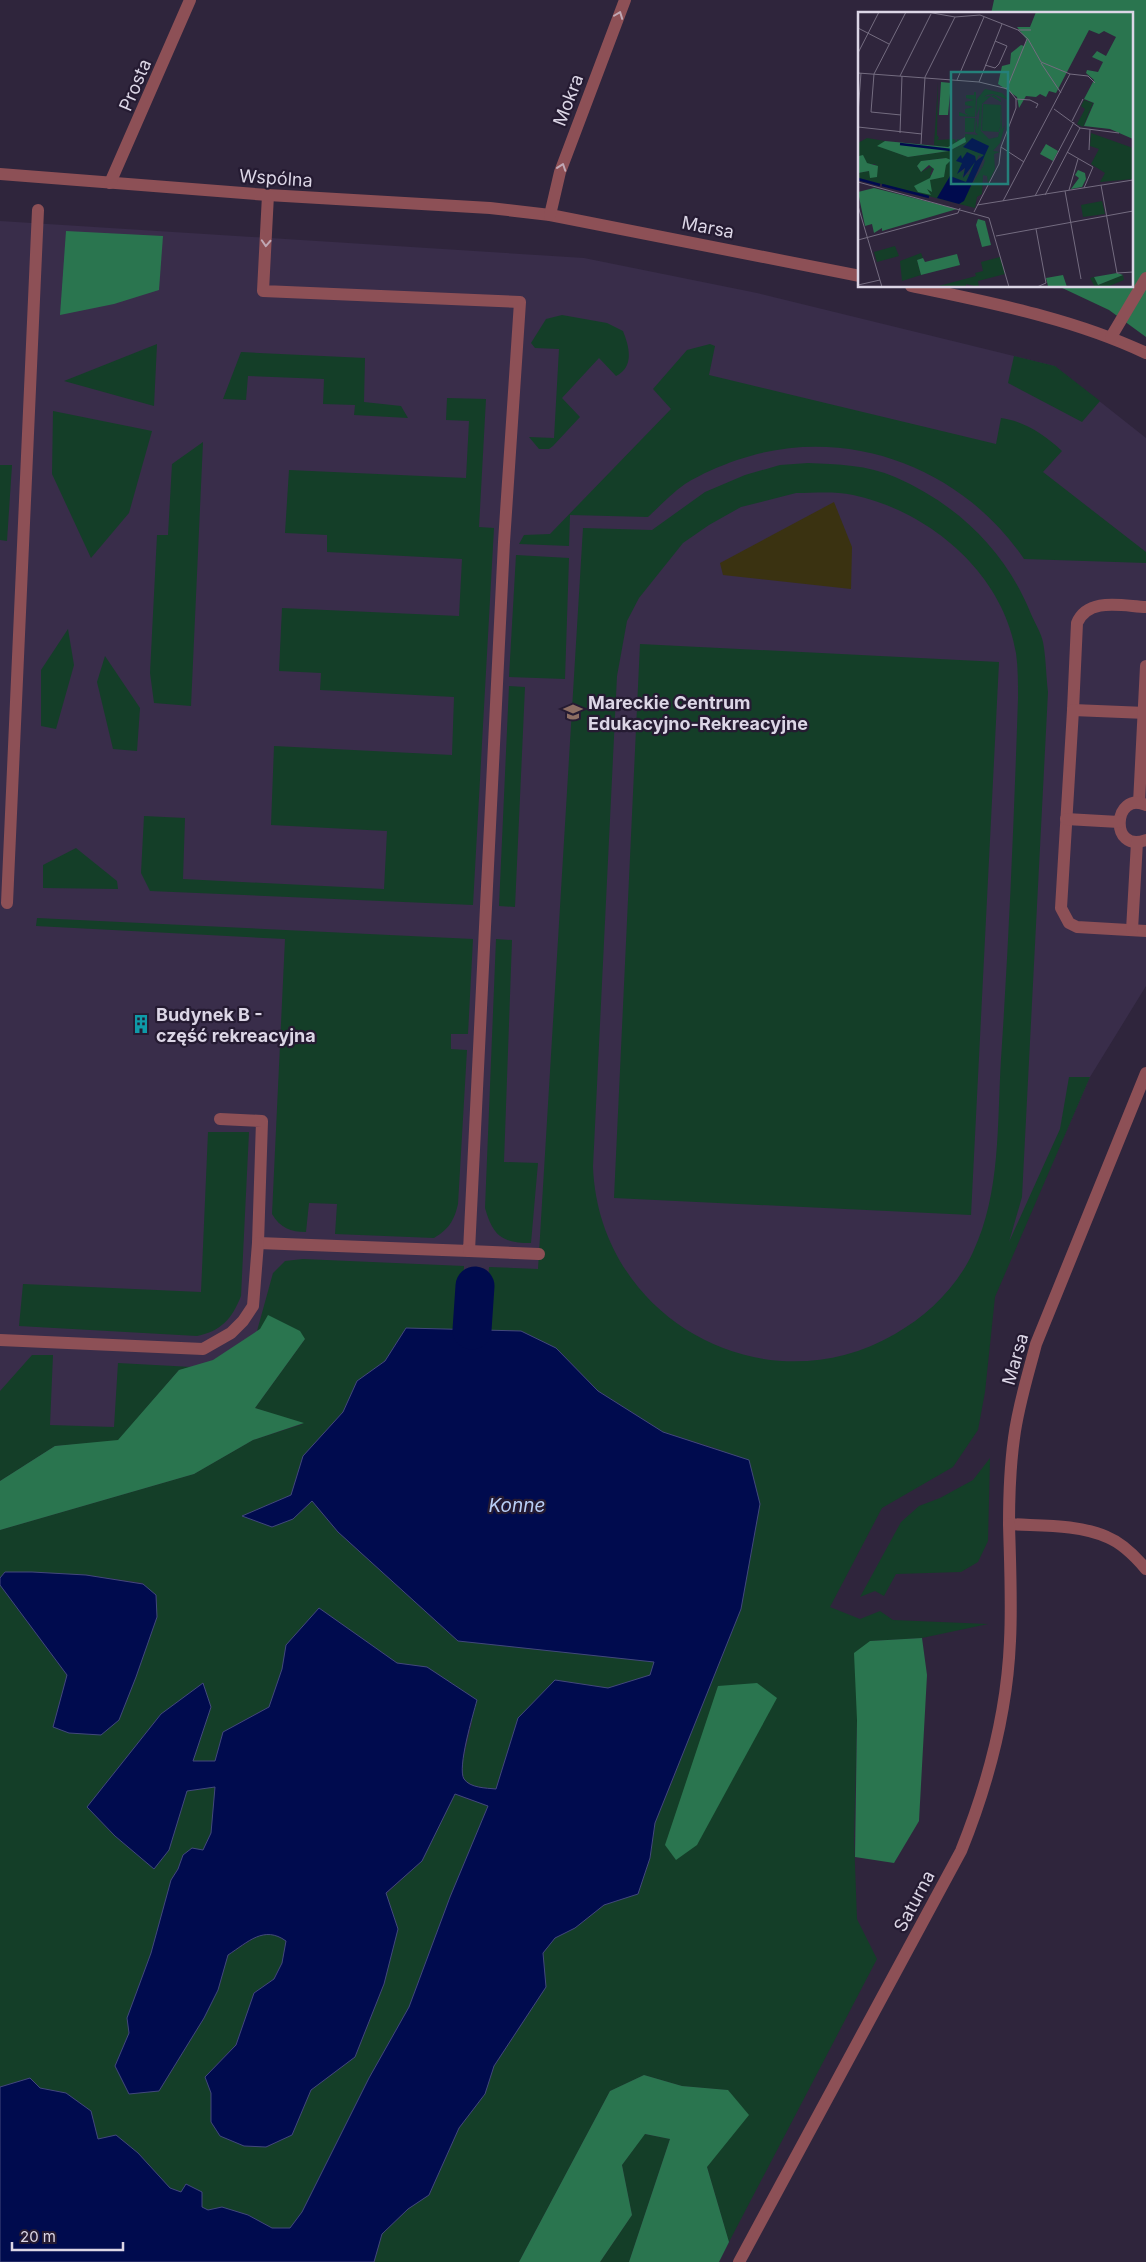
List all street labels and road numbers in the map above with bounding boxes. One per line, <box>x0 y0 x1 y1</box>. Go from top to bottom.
street label: Prosta <box>115 56 155 114</box>
street label: Mokra <box>549 71 587 129</box>
street label: Wspólna <box>239 165 313 191</box>
street label: Marsa <box>680 212 736 242</box>
street label: Marsa <box>998 1331 1032 1387</box>
street label: Saturna <box>889 1867 939 1935</box>

